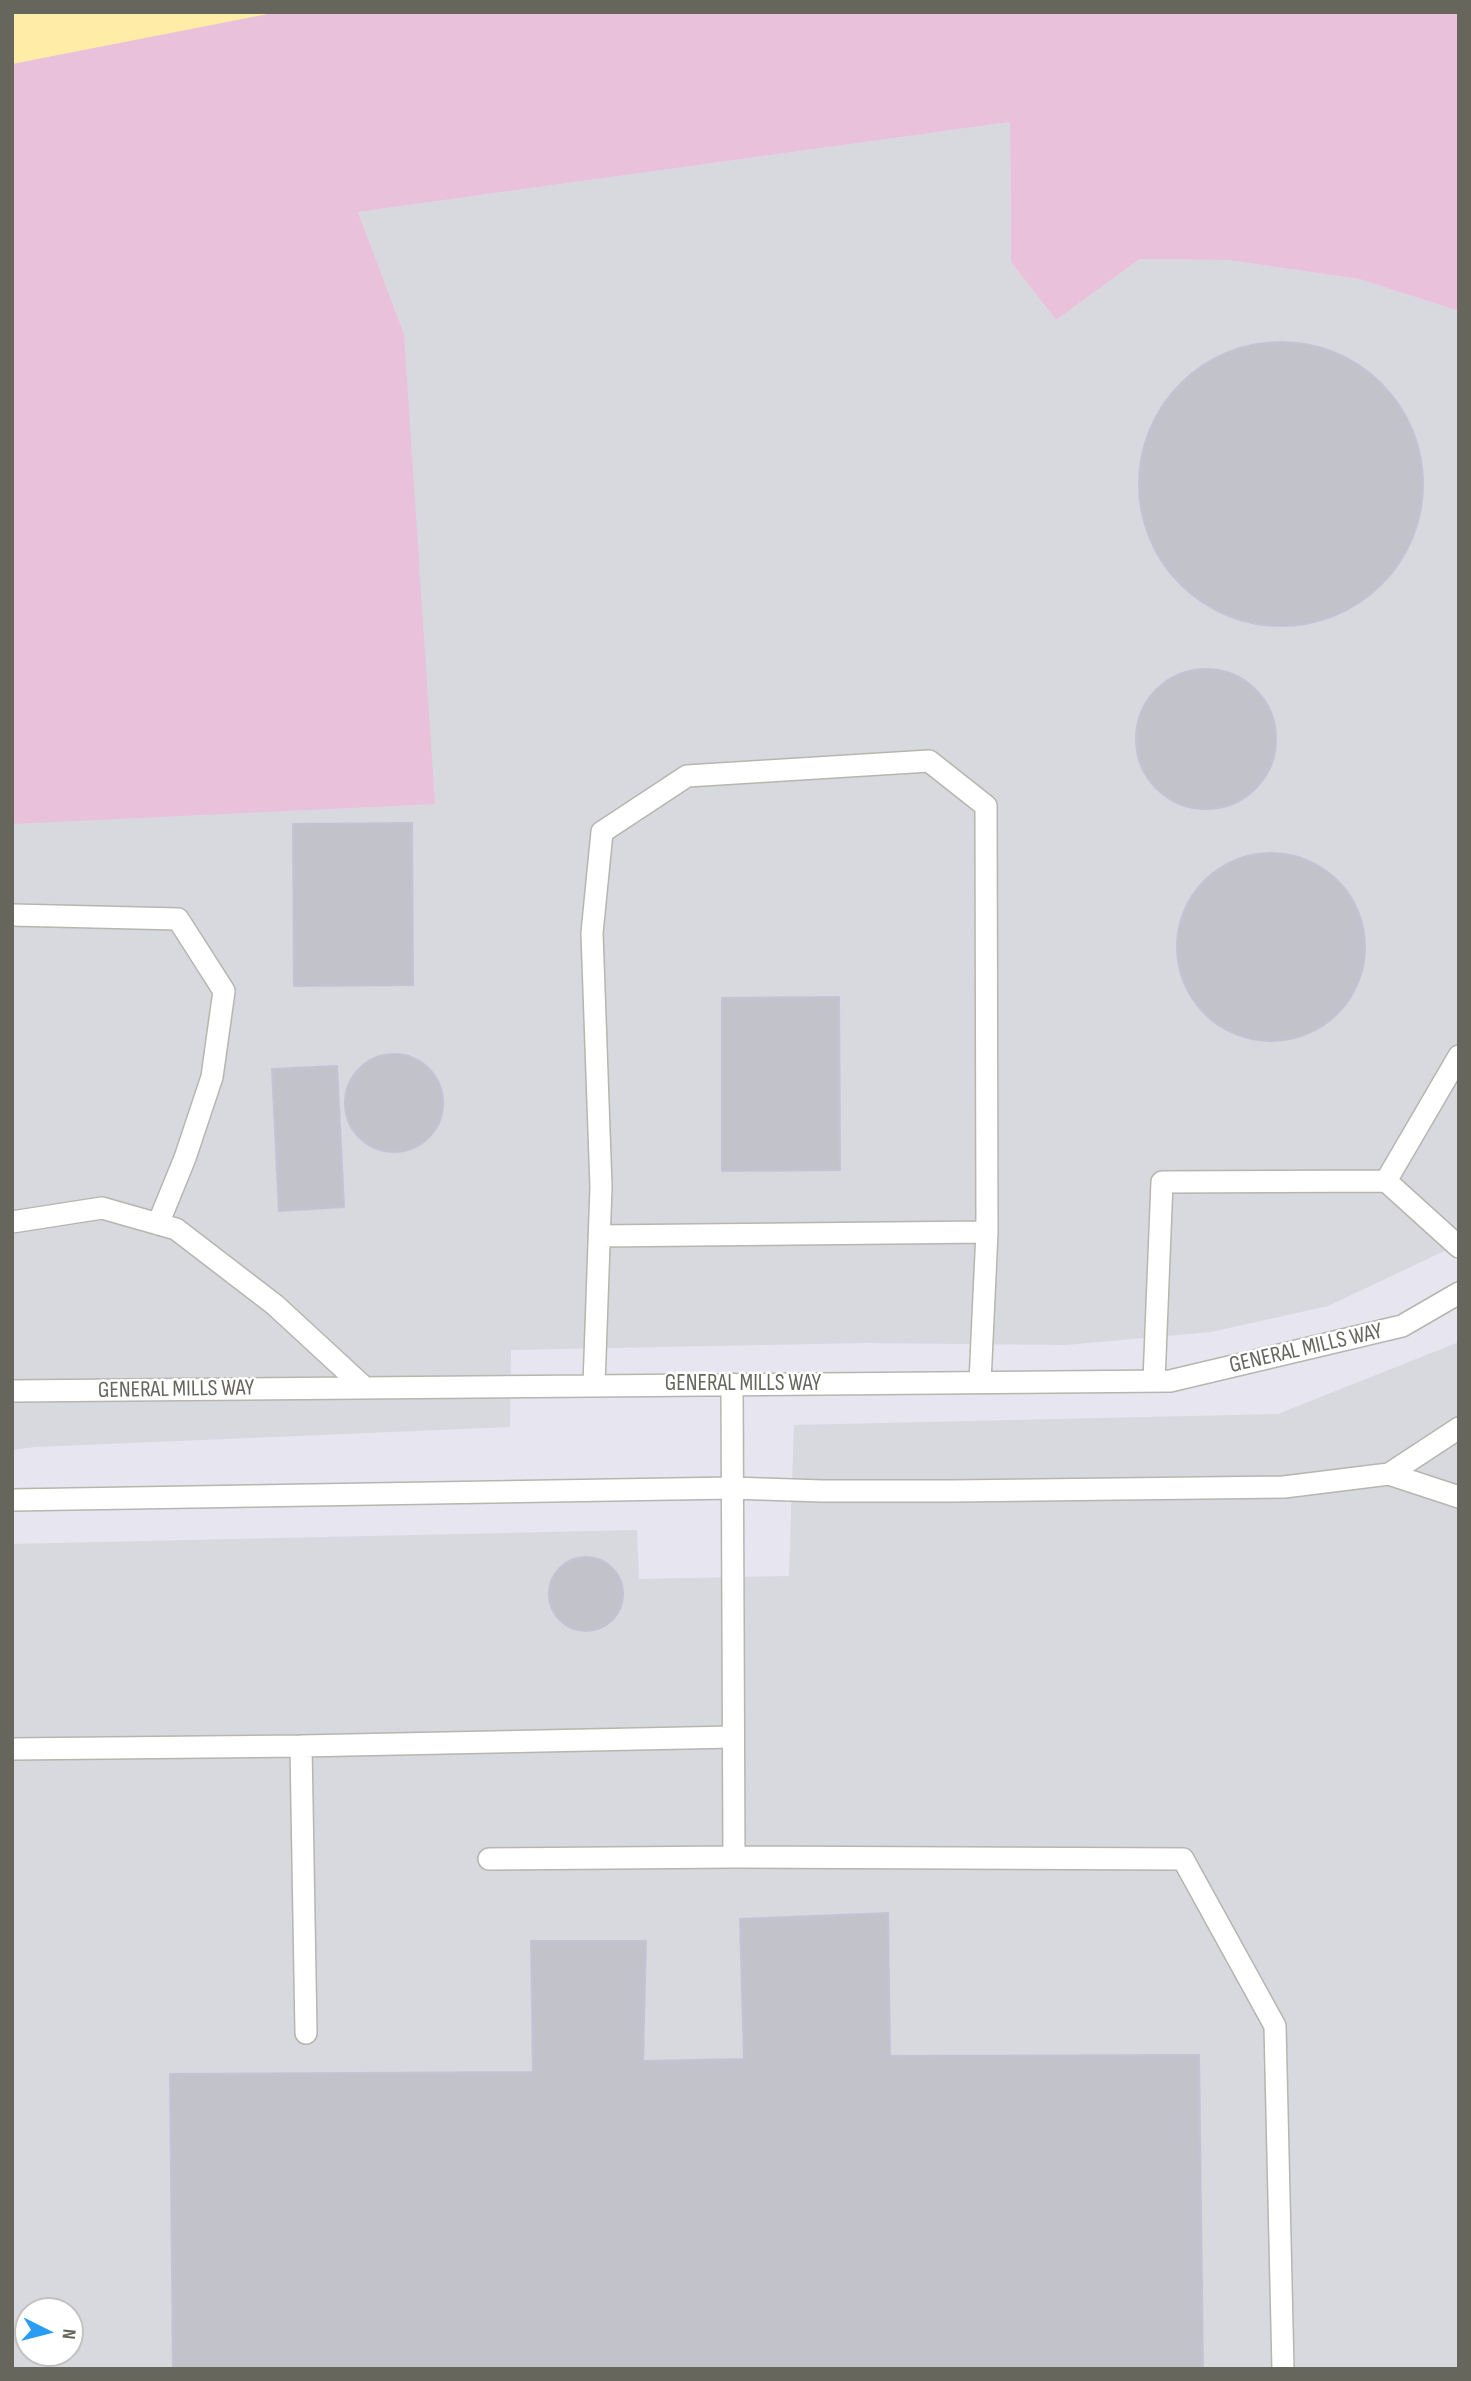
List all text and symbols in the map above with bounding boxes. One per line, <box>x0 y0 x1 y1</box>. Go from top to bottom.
street label: GENERAL MILLS WAY <box>1227 1318 1385 1380</box>
street label: GENERAL MILLS WAY <box>665 1370 821 1398</box>
street label: GENERAL MILLS WAY <box>98 1375 254 1405</box>
north arrow <box>14 2297 84 2367</box>
text: N <box>56 2328 80 2340</box>

